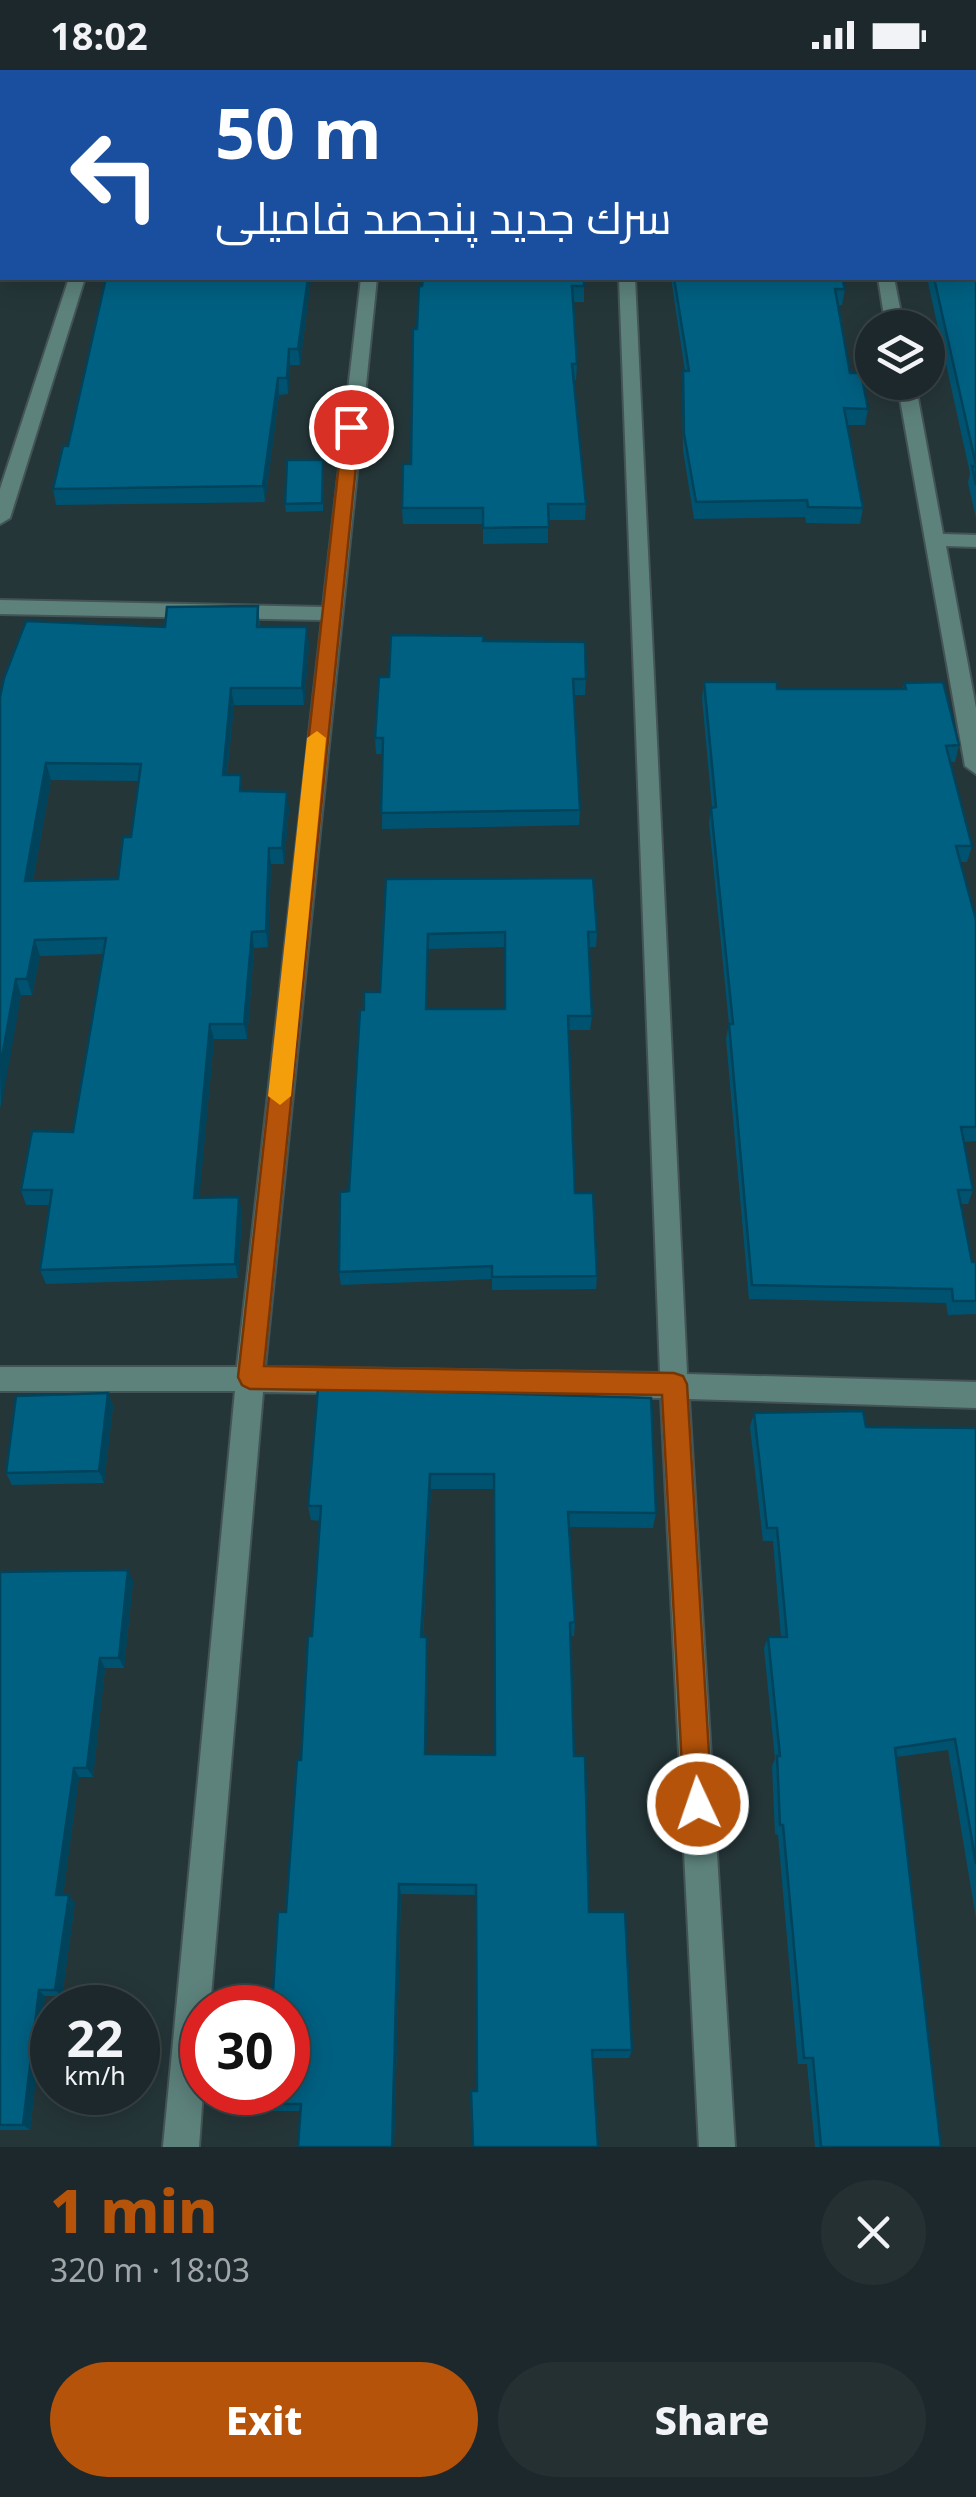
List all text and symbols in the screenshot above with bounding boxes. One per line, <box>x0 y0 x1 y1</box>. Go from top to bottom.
text: 18:02 <box>50 9 148 61</box>
text: 50 m <box>215 84 382 180</box>
icon: left <box>50 110 180 240</box>
text: سرك جدید پنجصد فامیلی <box>215 186 672 247</box>
map controls <box>855 310 945 400</box>
button: layers <box>855 310 945 400</box>
pin <box>309 385 394 470</box>
icon: arrive <box>324 400 379 455</box>
position arrow <box>646 1752 750 1856</box>
speed limit sign: 30 <box>180 1985 310 2115</box>
text: 22 <box>66 2004 124 2072</box>
text: km/h <box>64 2058 126 2092</box>
text: 1 min <box>50 2169 218 2251</box>
button: close <box>821 2180 926 2285</box>
text: 320 m · 18:03 <box>50 2248 250 2291</box>
button: Exit <box>50 2362 478 2477</box>
button: Share <box>498 2362 926 2477</box>

